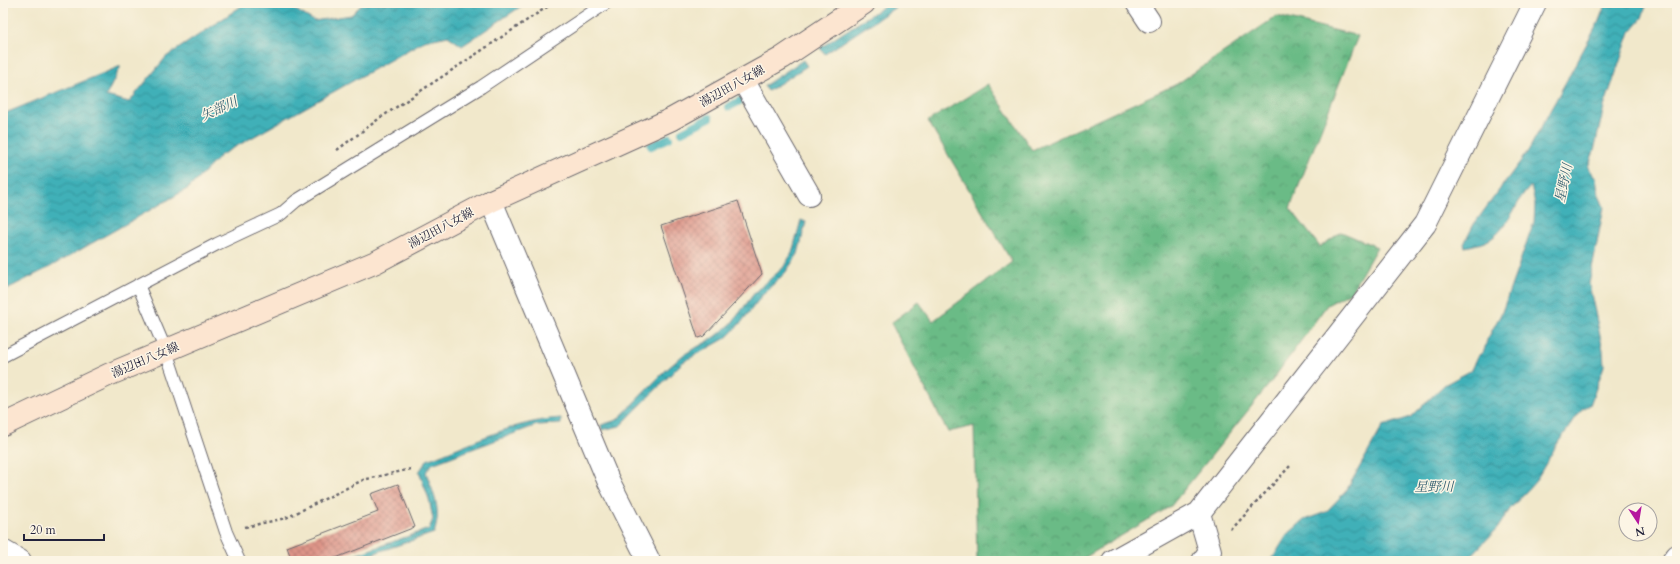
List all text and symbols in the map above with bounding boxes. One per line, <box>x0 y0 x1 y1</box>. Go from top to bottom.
street label: 湯辺田八女線 <box>697 62 767 110</box>
water label: 矢部川 <box>198 92 242 125</box>
water label: 星野川 <box>1551 160 1577 204</box>
street label: 湯辺田八女線 <box>405 204 477 252</box>
street label: 湯辺田八女線 <box>109 339 181 381</box>
water label: 星野川 <box>1414 478 1455 496</box>
north arrow <box>1618 502 1658 542</box>
scale bar <box>24 516 104 542</box>
text: 20 m <box>30 522 57 538</box>
text: N <box>1633 523 1646 540</box>

